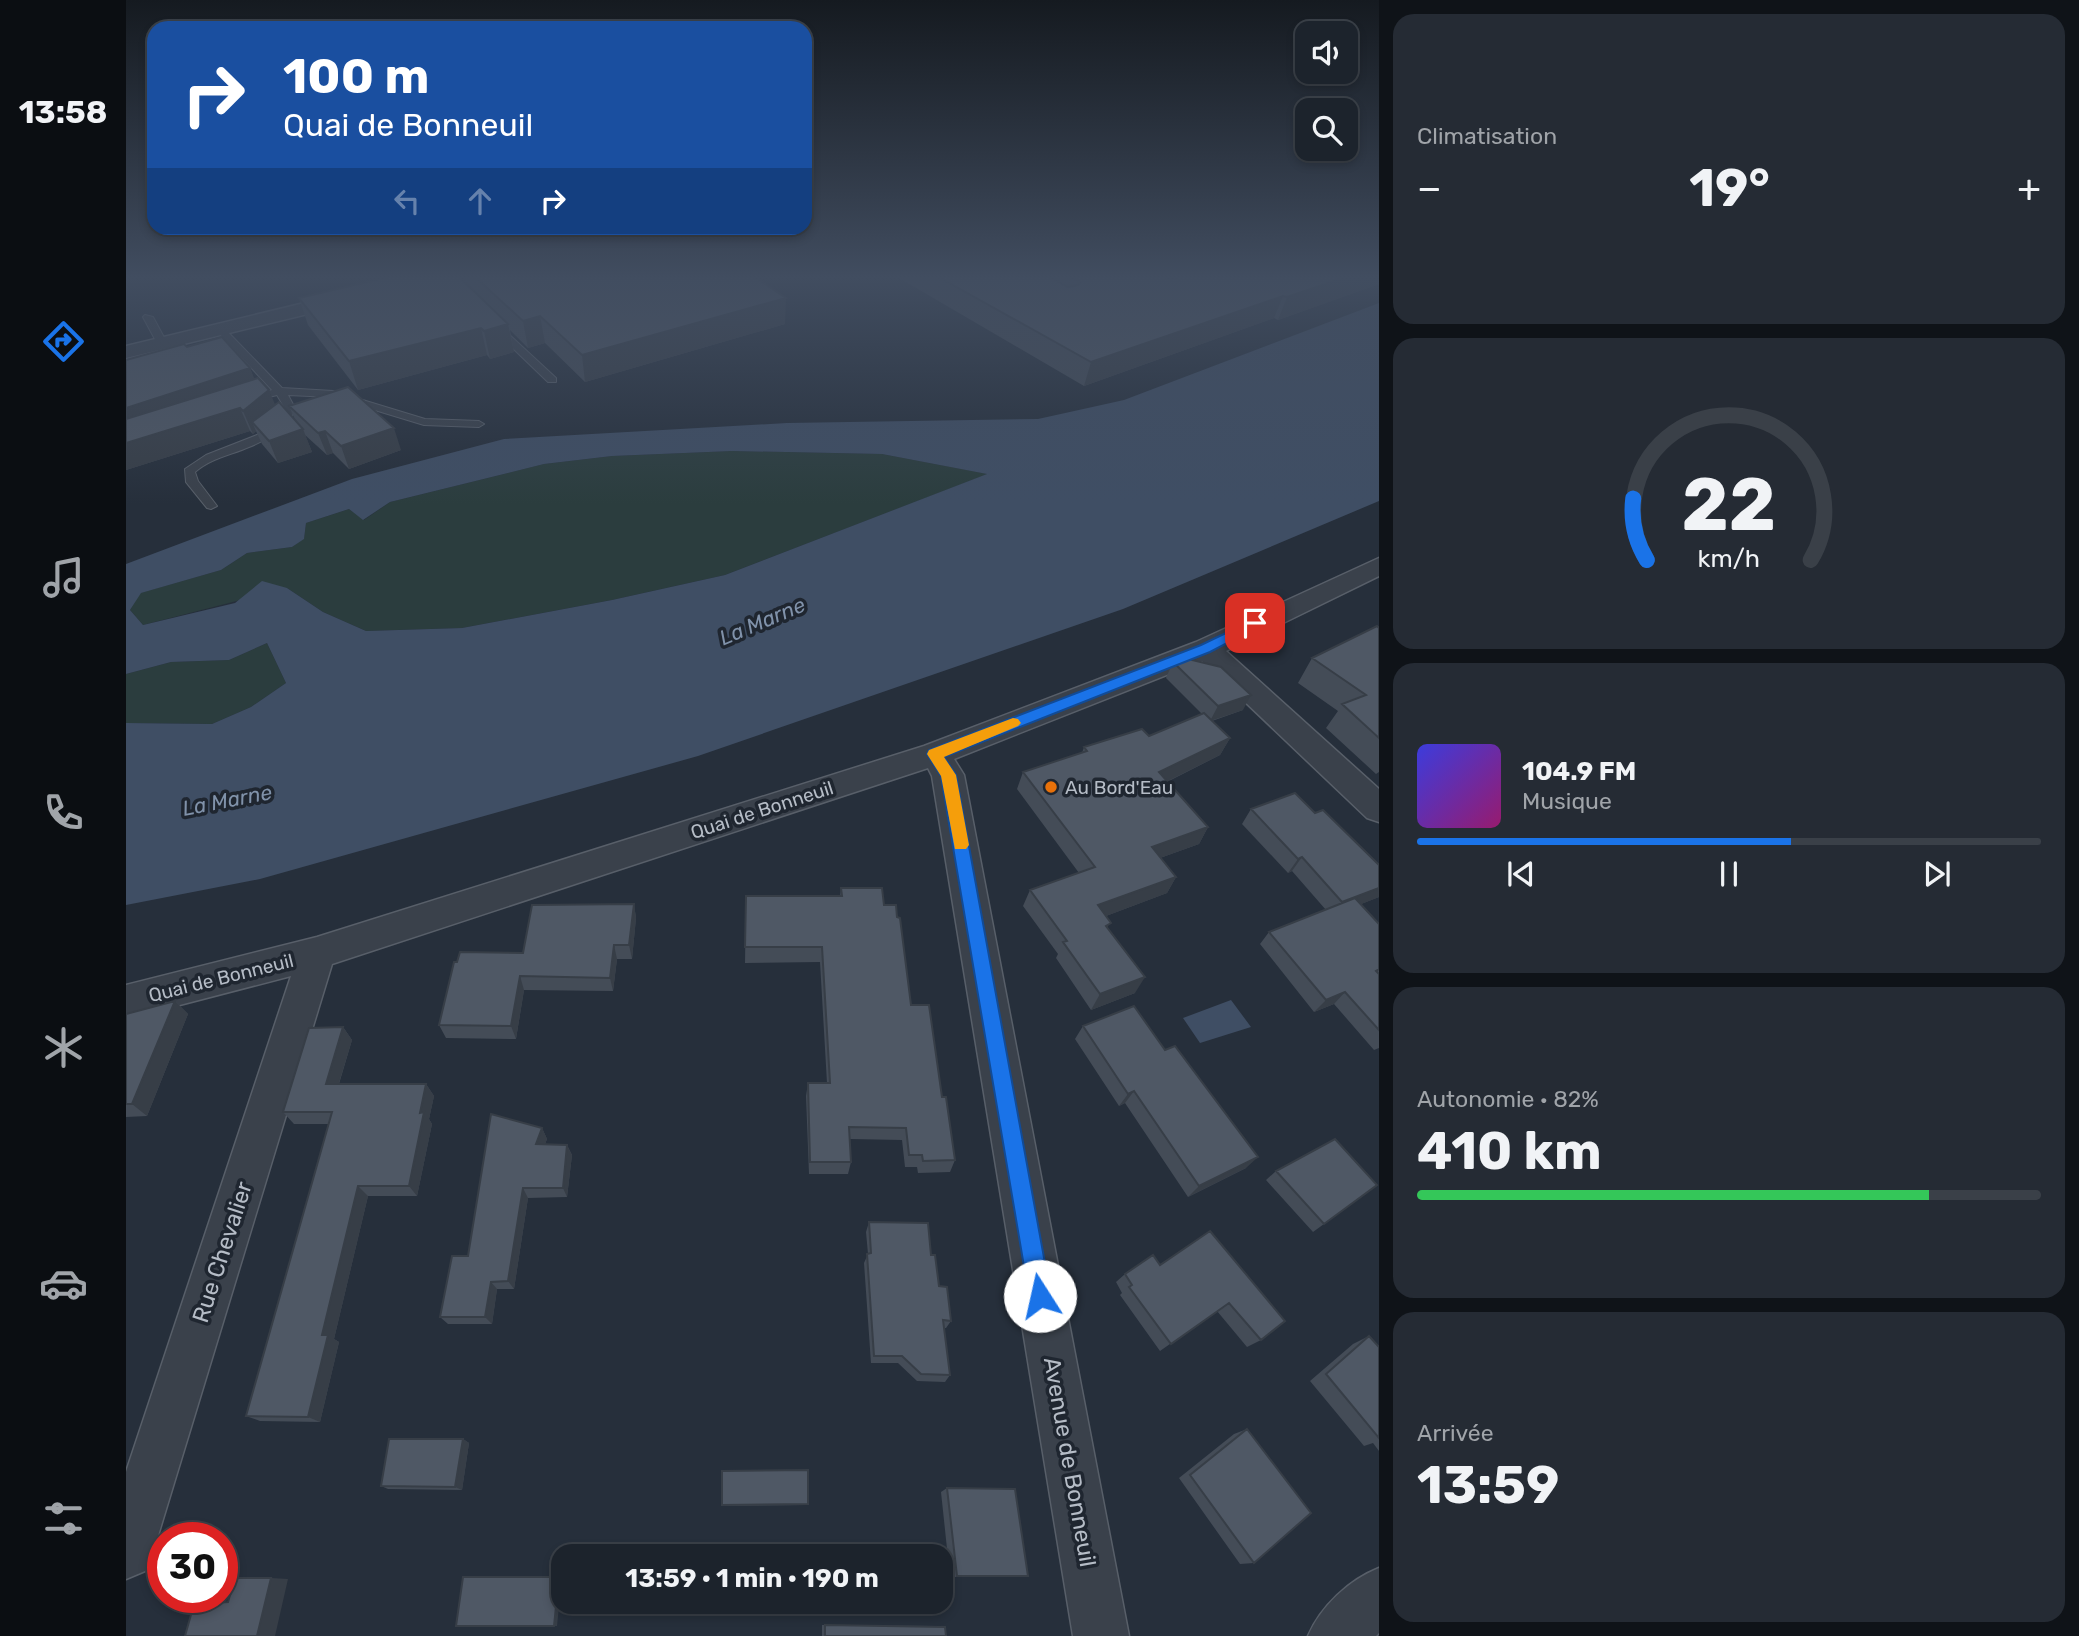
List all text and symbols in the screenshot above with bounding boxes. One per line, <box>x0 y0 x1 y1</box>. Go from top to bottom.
map controls <box>1295 21 1358 161</box>
button: sound <box>1295 21 1358 84</box>
text: 100 m <box>283 47 429 105</box>
icon: right <box>168 49 259 140</box>
text: 13:58 <box>19 93 107 131</box>
button: search <box>1295 98 1358 161</box>
text: Quai de Bonneuil <box>283 106 533 144</box>
text: Climatisation <box>1417 122 1557 150</box>
text: 19° <box>1689 157 1770 219</box>
text: − <box>1417 165 1442 211</box>
text: + <box>2017 165 2041 211</box>
icon: left <box>388 182 426 220</box>
icon: ahead <box>461 182 499 220</box>
icon: right <box>534 182 572 220</box>
icon: directions <box>39 317 88 366</box>
text: 22 <box>1682 462 1776 548</box>
text: km/h <box>1698 543 1760 572</box>
icon: music <box>39 553 88 602</box>
water label: La Marne <box>715 592 809 650</box>
pin <box>1225 593 1285 653</box>
icon: arrive <box>1236 604 1274 642</box>
text: 104.9 FM <box>1522 756 1636 787</box>
street label: Quai de Bonneuil <box>688 776 836 844</box>
place label: Au Bord'Eau <box>1065 776 1173 799</box>
water label: La Marne <box>180 779 274 821</box>
marker: Au Bord'Eau <box>1043 779 1059 795</box>
text: Musique <box>1522 787 1612 815</box>
icon: phone <box>39 788 88 837</box>
icon: previous <box>1502 855 1540 893</box>
icon: pause <box>1710 855 1748 893</box>
icon: next <box>1918 855 1956 893</box>
street label: Quai de Bonneuil <box>146 949 296 1007</box>
icon: climate <box>39 1023 88 1072</box>
text: Autonomie · 82% <box>1417 1085 1599 1113</box>
text: 410 km <box>1417 1120 1602 1182</box>
street label: Rue Chevalier <box>186 1178 258 1326</box>
icon: car <box>39 1259 88 1308</box>
position arrow <box>1003 1259 1077 1333</box>
street label: Avenue de Bonneuil <box>1038 1355 1102 1569</box>
text: Arrivée <box>1417 1419 1494 1447</box>
text: 13:59 <box>1417 1454 1559 1516</box>
icon: filters <box>39 1494 88 1543</box>
speed limit sign: 30 <box>147 1522 238 1613</box>
text: 13:59 · 1 min · 190 m <box>625 1563 879 1594</box>

